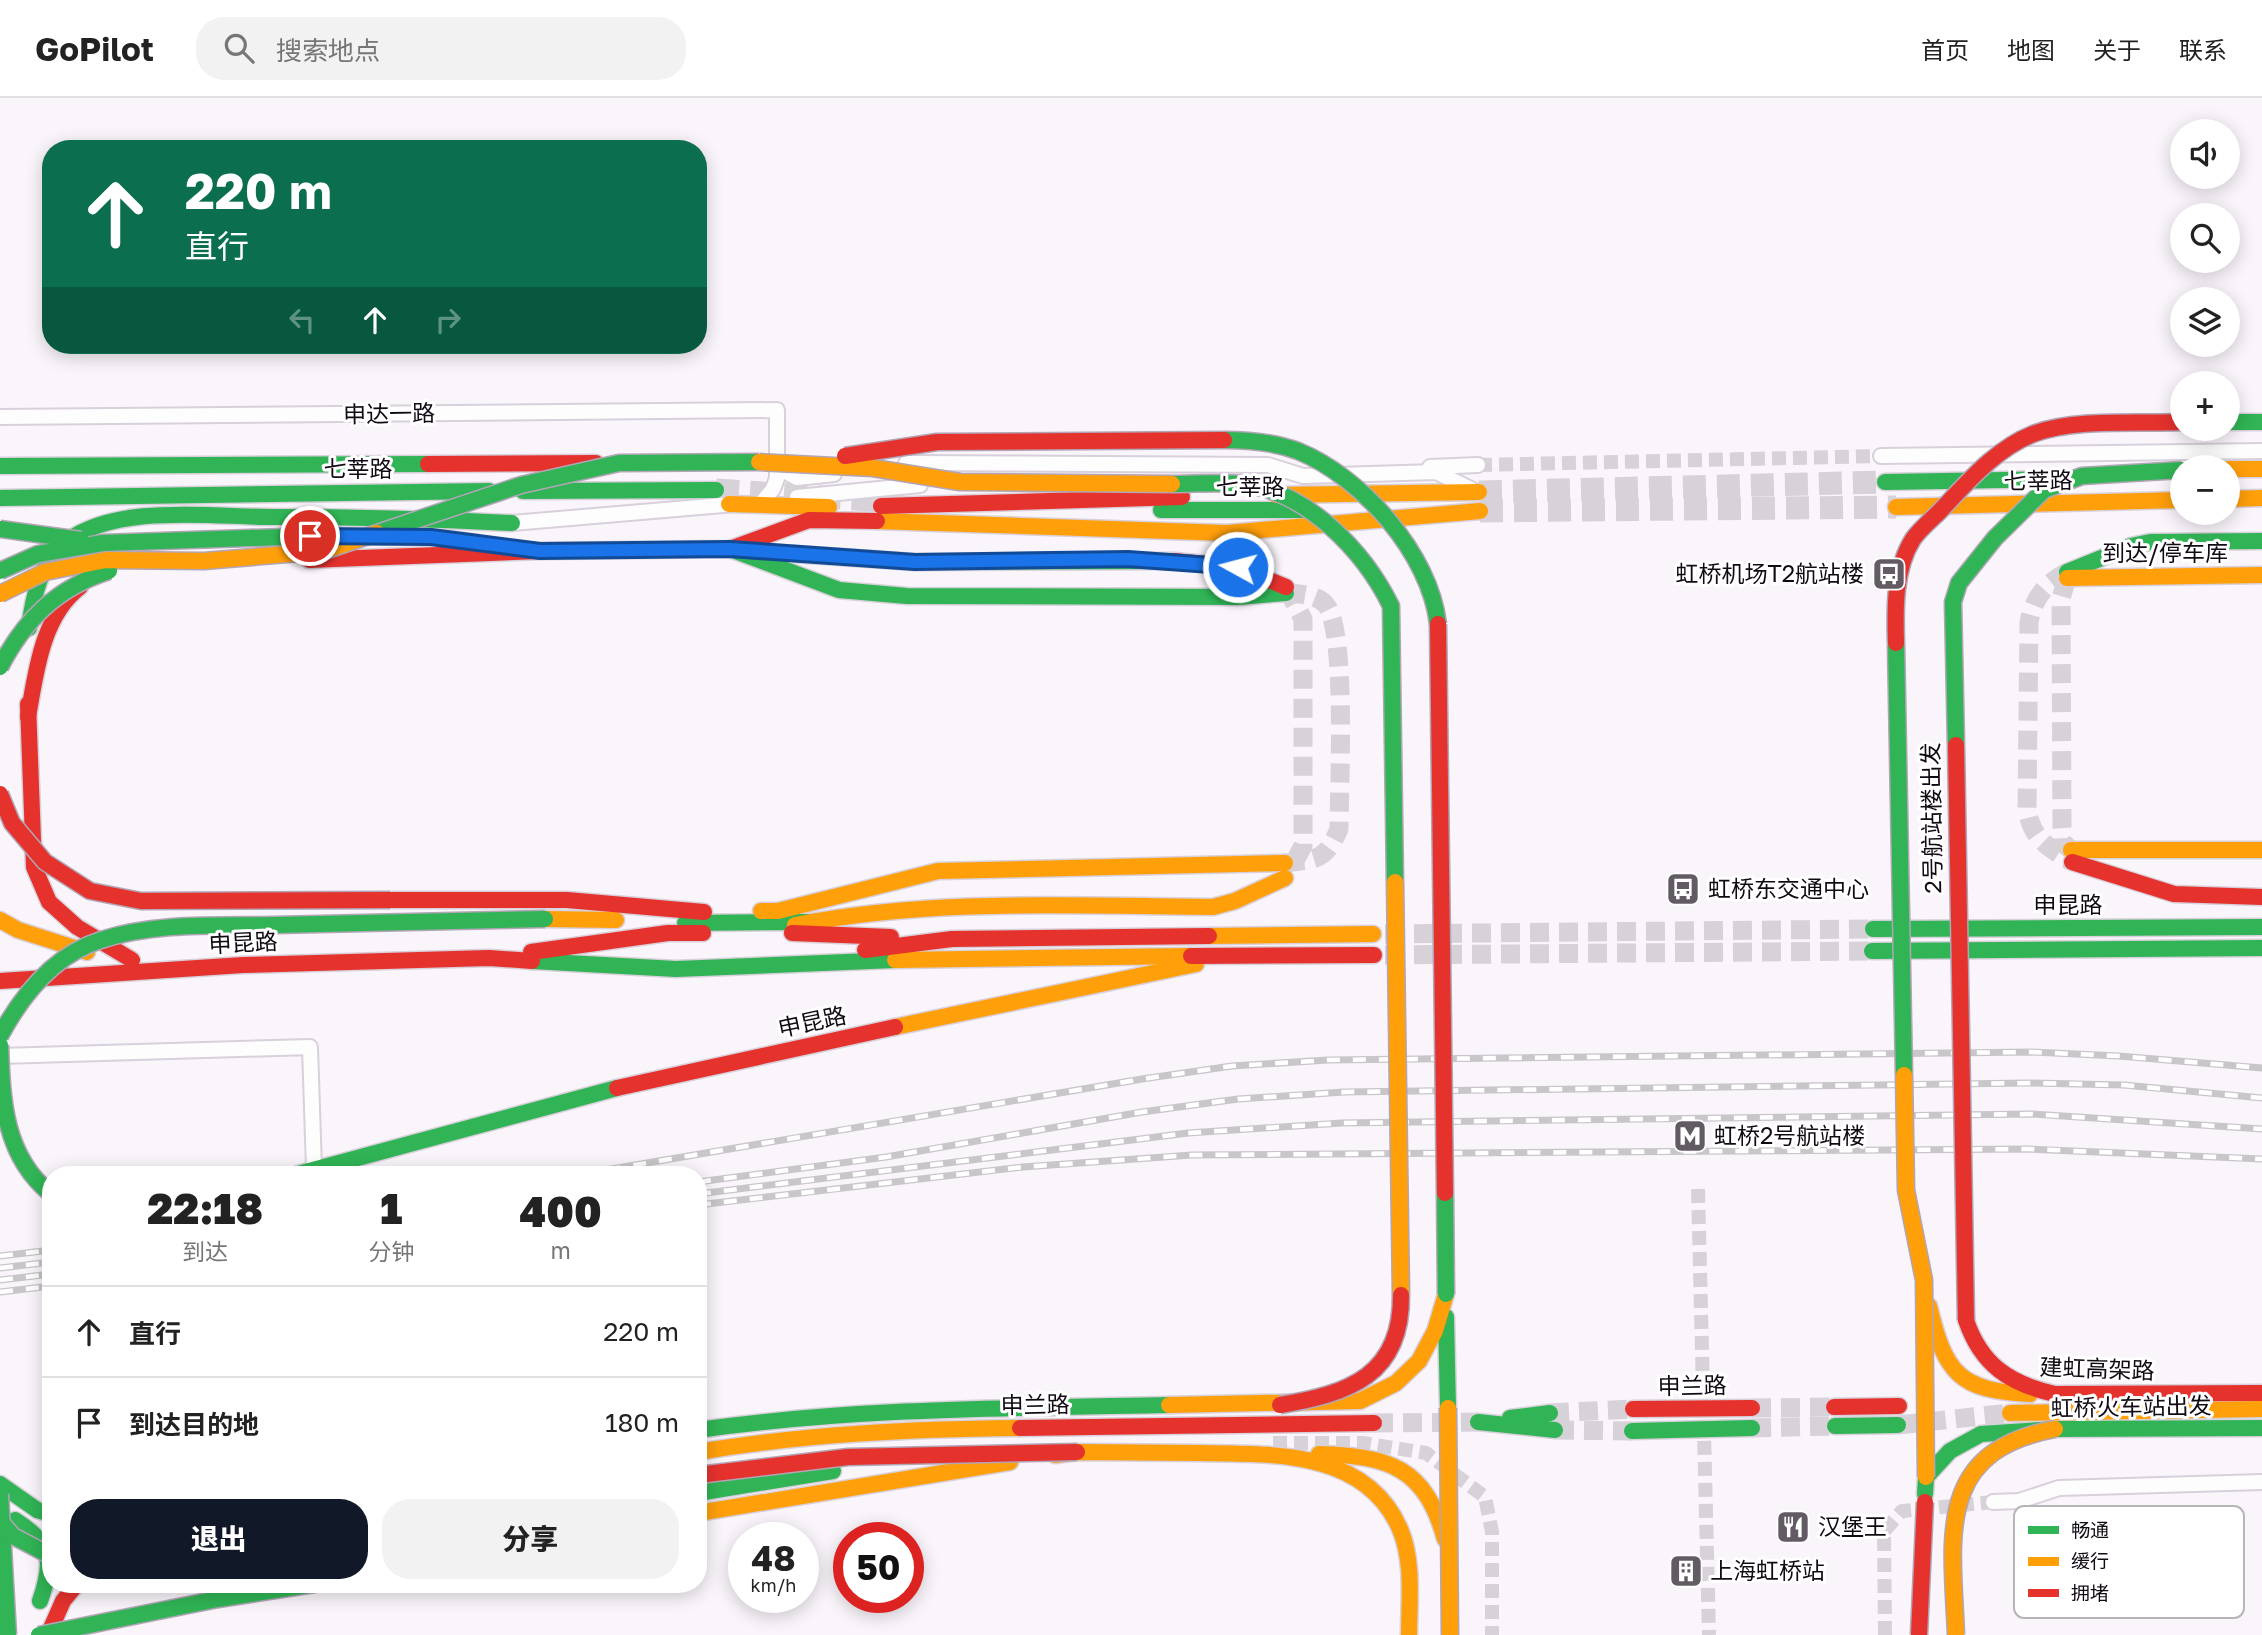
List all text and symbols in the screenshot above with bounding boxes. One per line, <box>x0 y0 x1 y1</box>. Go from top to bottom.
search box <box>196 17 686 80</box>
text: GoPilot <box>35 29 154 68</box>
icon: search <box>220 29 258 67</box>
text: 搜索地点 <box>276 35 380 66</box>
text: 首页 <box>1921 35 1969 64</box>
text: 地图 <box>2007 35 2055 64</box>
text: 关于 <box>2093 35 2141 64</box>
text: 联系 <box>2179 35 2227 64</box>
map controls <box>2170 119 2240 525</box>
button: sound <box>2170 119 2240 189</box>
text: 220 m <box>185 161 332 220</box>
icon: ahead <box>70 168 161 259</box>
button: search <box>2170 203 2240 273</box>
text: 直行 <box>185 227 249 265</box>
button: layers <box>2170 287 2240 357</box>
icon: left <box>283 301 321 339</box>
icon: ahead <box>356 301 394 339</box>
icon: right <box>429 301 467 339</box>
button: + <box>2170 371 2240 441</box>
street label: 申达一路 <box>343 398 435 428</box>
street label: 七莘路 <box>324 454 393 482</box>
button: − <box>2170 455 2240 525</box>
street label: 七莘路 <box>2003 465 2073 495</box>
street label: 七莘路 <box>1216 472 1285 500</box>
pin <box>280 506 340 566</box>
icon: arrive <box>291 517 329 555</box>
position arrow <box>1201 530 1275 604</box>
street label: 到达/停车库 <box>2102 538 2228 566</box>
bus stop icon: 虹桥机场T2航站楼 <box>1870 555 1908 593</box>
place label: 虹桥机场T2航站楼 <box>1675 559 1864 587</box>
street label: 2号航站楼出发 <box>1916 742 1946 894</box>
bus stop icon: 虹桥东交通中心 <box>1664 870 1702 908</box>
place label: 虹桥东交通中心 <box>1708 874 1869 902</box>
street label: 申昆路 <box>2034 890 2103 918</box>
street label: 申昆路 <box>208 926 278 958</box>
street label: 申昆路 <box>775 1000 848 1042</box>
metro station icon: 虹桥2号航站楼 <box>1671 1117 1709 1155</box>
place label: 虹桥2号航站楼 <box>1714 1121 1865 1149</box>
text: 22:18 <box>147 1183 263 1233</box>
text: 1 <box>380 1183 402 1233</box>
text: 400 <box>520 1186 602 1236</box>
text: m <box>550 1236 571 1264</box>
text: 到达 <box>182 1237 228 1265</box>
text: 分钟 <box>368 1237 414 1265</box>
icon: ahead <box>70 1313 108 1351</box>
text: 220 m <box>603 1316 679 1347</box>
text: 直行 <box>129 1318 181 1349</box>
street label: 建虹高架路 <box>2039 1352 2155 1384</box>
street label: 申兰路 <box>1657 1370 1727 1400</box>
street label: 申兰路 <box>1000 1389 1070 1419</box>
street label: 虹桥火车站出发 <box>2050 1391 2212 1421</box>
icon: arrive <box>70 1404 108 1442</box>
text: 180 m <box>605 1407 679 1438</box>
text: 到达目的地 <box>129 1409 259 1440</box>
button: 退出 <box>70 1499 368 1579</box>
button: 分享 <box>382 1499 679 1579</box>
legend <box>2014 1506 2244 1618</box>
restaurant icon: 汉堡王 <box>1774 1508 1812 1546</box>
place label: 汉堡王 <box>1818 1512 1887 1540</box>
text: 畅通 <box>2071 1518 2109 1541</box>
speed limit sign: 50 <box>833 1522 924 1613</box>
text: 48 <box>751 1537 796 1579</box>
text: 缓行 <box>2071 1549 2109 1572</box>
building icon: 上海虹桥站 <box>1667 1552 1705 1590</box>
place label: 上海虹桥站 <box>1710 1556 1825 1584</box>
text: km/h <box>751 1574 796 1596</box>
text: 拥堵 <box>2071 1581 2109 1604</box>

